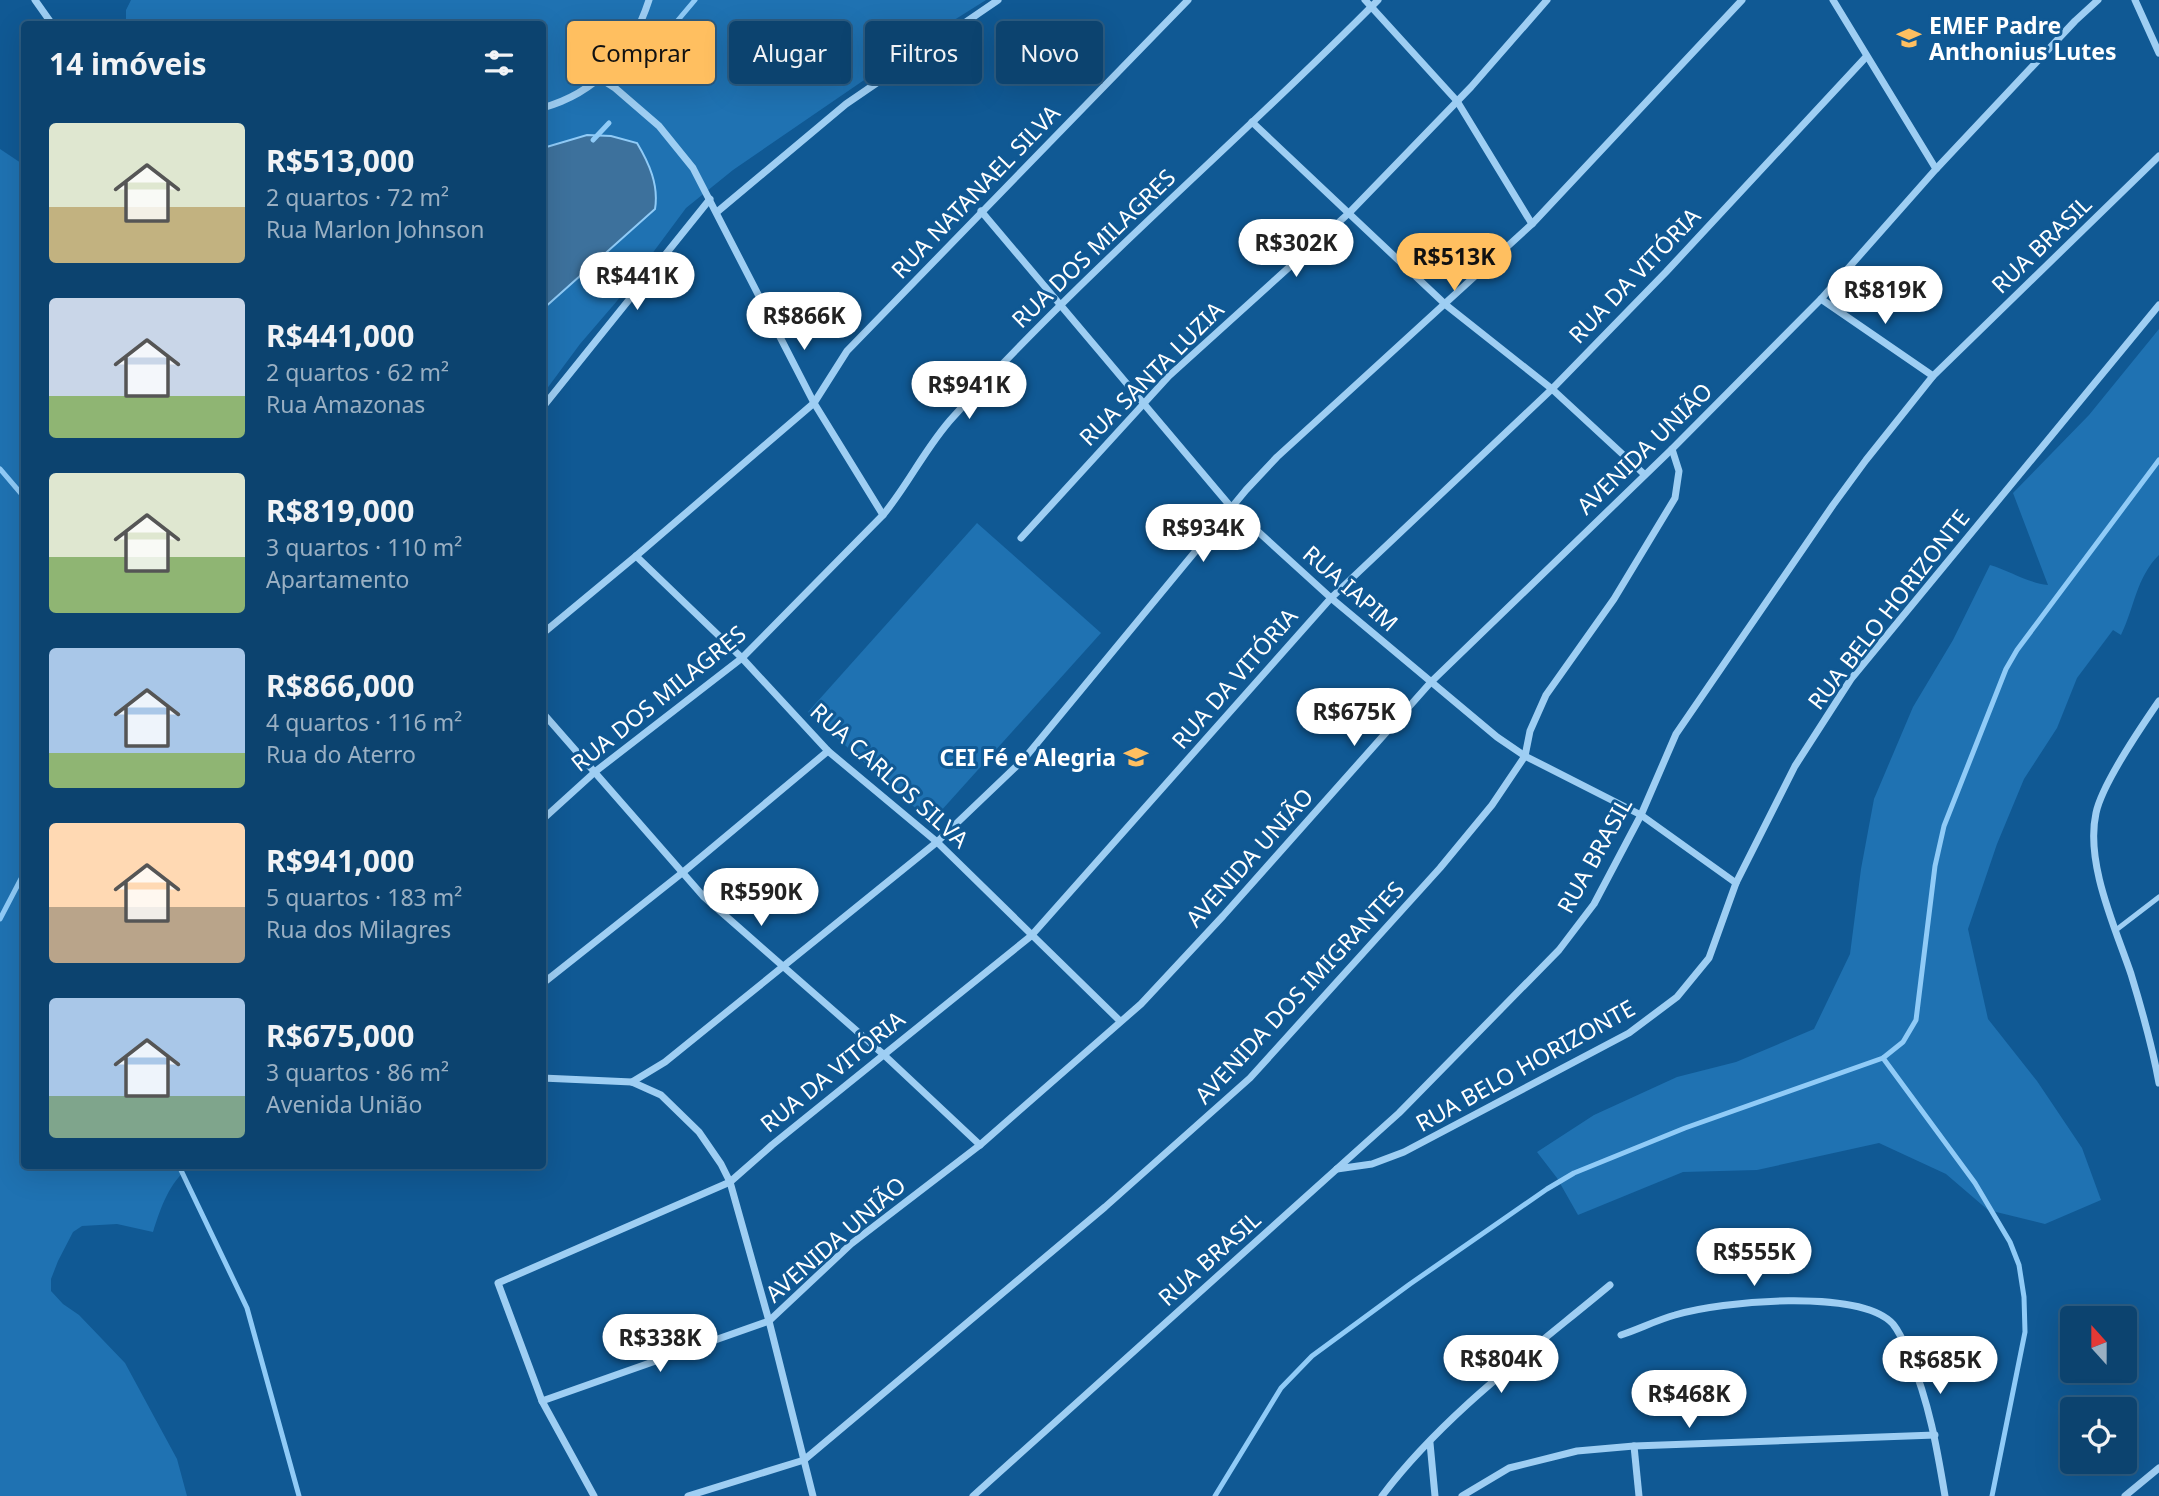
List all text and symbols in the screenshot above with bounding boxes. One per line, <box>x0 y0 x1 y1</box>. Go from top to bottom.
place label: EMEF Padre Anthonius Lutes <box>1929 9 2117 67</box>
chip: Comprar <box>567 21 715 84</box>
chip: Alugar <box>729 21 851 84</box>
chip: Filtros <box>865 21 982 84</box>
chip: Novo <box>996 21 1103 84</box>
school or university icon: EMEF Padre Anthonius Lutes <box>1895 24 1923 52</box>
text: 14 imóveis <box>49 43 207 84</box>
icon: filters <box>480 44 518 82</box>
street label: RUA NATANAEL SILVA <box>883 97 1067 285</box>
text: R$513,000 <box>266 140 414 181</box>
icon: home <box>105 151 189 235</box>
street label: RUA DOS MILAGRES <box>1004 161 1182 335</box>
text: 2 quartos · 72 m² <box>266 181 449 213</box>
street label: RUA BRASIL <box>1984 188 2098 300</box>
street label: RUA DA VITÓRIA <box>1561 200 1707 350</box>
text: Rua Marlon Johnson <box>266 213 484 245</box>
pin: R$302K <box>1239 219 1353 279</box>
text: R$302K <box>1255 226 1337 258</box>
pin: R$513K <box>1397 233 1511 293</box>
text: R$513K <box>1413 240 1495 272</box>
pin: R$441K <box>580 252 694 312</box>
text: R$441K <box>596 259 678 291</box>
pin: R$819K <box>1828 266 1942 326</box>
text: R$819K <box>1844 273 1926 305</box>
pin: R$866K <box>747 292 861 352</box>
street label: RUA SANTA LUZIA <box>1072 293 1231 452</box>
text: R$866K <box>763 299 845 331</box>
text: R$441,000 <box>266 315 414 356</box>
icon: home <box>105 326 189 410</box>
text: 2 quartos · 62 m² <box>266 356 449 388</box>
pin: R$941K <box>912 362 1026 421</box>
text: R$941K <box>928 368 1010 400</box>
street label: AVENIDA UNIÃO <box>1569 375 1719 521</box>
text: Rua Amazonas <box>266 388 425 420</box>
text: R$819,000 <box>266 490 414 531</box>
icon: home <box>105 501 189 585</box>
street label: RUA BELO HORIZONTE <box>1800 502 1976 716</box>
pin: R$934K <box>1146 504 1260 564</box>
text: R$934K <box>1162 511 1244 543</box>
text: 3 quartos · 110 m² <box>266 531 462 563</box>
street label: RUA IAPIM <box>1296 538 1406 638</box>
text: Apartamento <box>266 563 409 595</box>
street label: RUA DA VITÓRIA <box>1164 600 1304 755</box>
street label: RUA DOS MILAGRES <box>564 617 752 779</box>
text: R$866,000 <box>266 665 414 706</box>
icon: home <box>105 676 189 760</box>
pin: R$675K <box>1297 688 1411 748</box>
street label: RUA CARLOS SILVA <box>804 695 976 855</box>
text: R$675K <box>1313 695 1395 727</box>
text: 4 quartos · 116 m² <box>266 706 462 738</box>
text: Rua do Aterro <box>266 738 416 770</box>
place label: CEI Fé e Alegria <box>939 741 1116 773</box>
school or university icon: CEI Fé e Alegria <box>1122 743 1150 771</box>
street label: AVENIDA UNIÃO <box>1178 781 1320 933</box>
street label: RUA BRASIL <box>1549 791 1639 919</box>
text: R$941,000 <box>266 840 414 881</box>
icon: home <box>105 851 189 935</box>
pin: R$590K <box>704 869 818 928</box>
street label: AVENIDA DOS IMIGRANTES <box>1187 874 1411 1110</box>
text: R$590K <box>720 875 802 907</box>
text: 5 quartos · 183 m² <box>266 881 462 913</box>
text: Rua dos Milagres <box>266 913 451 945</box>
street label: RUA BELO HORIZONTE <box>1410 991 1640 1139</box>
street label: RUA DA VITÓRIA <box>753 1003 911 1139</box>
text: R$675,000 <box>266 1015 414 1056</box>
icon: home <box>105 1026 189 1110</box>
text: 3 quartos · 86 m² <box>266 1056 449 1088</box>
text: Avenida União <box>266 1088 422 1120</box>
street label: AVENIDA UNIÃO <box>758 1169 912 1309</box>
street label: RUA BRASIL <box>1151 1203 1267 1313</box>
pin: R$555K <box>1697 1228 1811 1288</box>
text: R$555K <box>1713 1235 1795 1267</box>
north arrow <box>2060 1306 2137 1382</box>
map controls <box>2060 1306 2137 1474</box>
pin: R$338K <box>603 1314 717 1374</box>
text: R$338K <box>619 1321 701 1353</box>
pin: R$804K <box>1444 1336 1558 1395</box>
pin: R$685K <box>1883 1336 1997 1396</box>
text: R$804K <box>1460 1342 1542 1374</box>
text: R$685K <box>1899 1343 1981 1375</box>
pin: R$468K <box>1632 1370 1746 1430</box>
text: R$468K <box>1648 1377 1730 1409</box>
button: locate <box>2060 1397 2137 1474</box>

